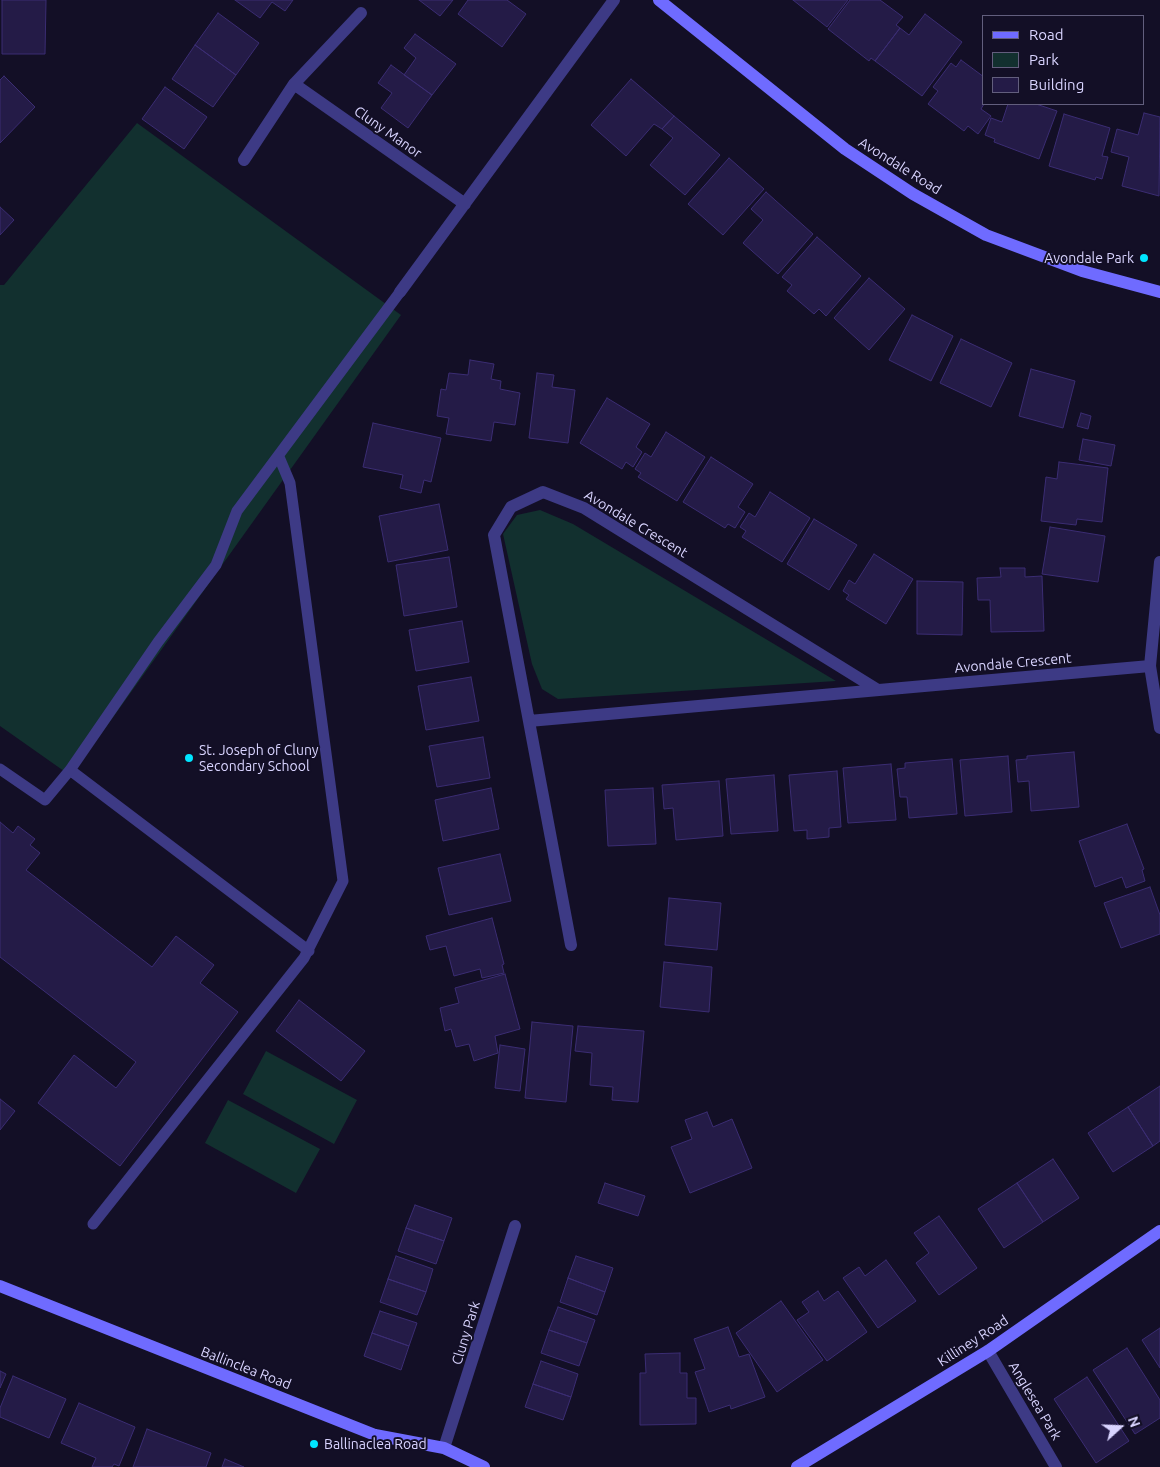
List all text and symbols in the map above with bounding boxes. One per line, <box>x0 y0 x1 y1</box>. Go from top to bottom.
legend <box>982 15 1145 105</box>
text: Road <box>1029 26 1064 43</box>
text: Park <box>1029 51 1059 68</box>
text: Building <box>1029 76 1084 93</box>
street label: Cluny Manor <box>351 102 425 162</box>
street label: Avondale Road <box>856 134 944 198</box>
place label: Avondale Park <box>1044 250 1134 266</box>
marker: Avondale Park <box>1138 252 1150 264</box>
street label: Avondale Crescent <box>581 487 691 561</box>
street label: Avondale Crescent <box>954 650 1072 676</box>
place label: St. Joseph of Cluny Secondary School <box>199 742 319 774</box>
marker: St. Joseph of Cluny Secondary School <box>183 752 195 764</box>
street label: Cluny Park <box>448 1299 484 1367</box>
street label: Killiney Road <box>935 1312 1011 1370</box>
street label: Ballinclea Road <box>198 1343 294 1393</box>
street label: Anglesea Park <box>1005 1359 1065 1443</box>
north arrow <box>1095 1402 1145 1452</box>
text: N <box>1125 1414 1143 1430</box>
place label: Ballinaclea Road <box>324 1436 427 1452</box>
marker: Ballinaclea Road <box>308 1438 320 1450</box>

